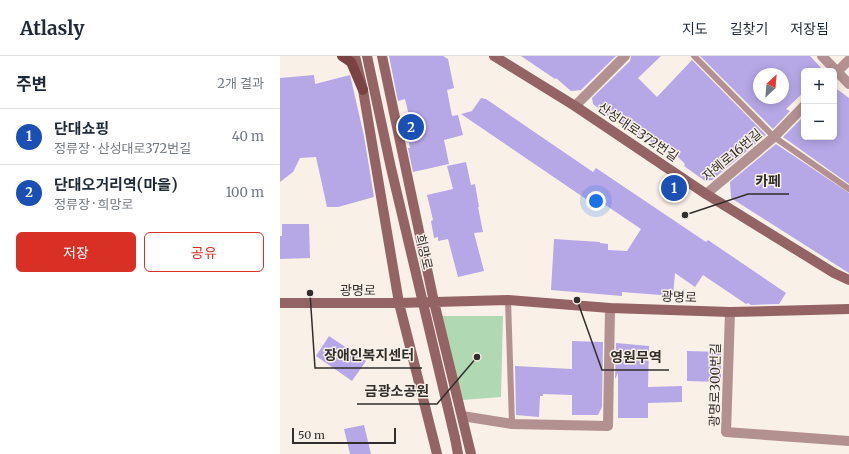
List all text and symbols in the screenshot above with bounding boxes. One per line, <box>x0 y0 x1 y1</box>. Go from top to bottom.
text: Atlasly <box>20 16 84 40</box>
text: 지도 <box>682 20 708 38</box>
text: 길찾기 <box>730 20 768 38</box>
text: 저장됨 <box>790 20 829 38</box>
north arrow <box>753 68 789 104</box>
map controls <box>801 68 837 140</box>
button: + <box>801 68 837 104</box>
text: 주변 <box>16 73 47 95</box>
text: 2개 결과 <box>217 75 264 92</box>
street label: 산성대로372번길 <box>594 99 682 165</box>
button: − <box>801 104 837 140</box>
pin: 2 <box>398 112 424 142</box>
text: 단대쇼핑 <box>54 119 109 138</box>
street label: 자혜로16번길 <box>699 125 765 185</box>
text: 1 <box>26 128 32 145</box>
text: 40 m <box>232 128 264 145</box>
text: 정류장 · 산성대로372번길 <box>54 140 191 157</box>
callout: 카페 <box>748 168 789 194</box>
text: 카페 <box>755 172 781 190</box>
pin: 1 <box>661 173 687 203</box>
text: 단대오거리역(마을) <box>54 175 178 194</box>
text: 2 <box>25 184 33 201</box>
text: 100 m <box>226 184 264 201</box>
your location <box>586 191 606 211</box>
text: 정류장 · 희망로 <box>54 196 133 213</box>
button: 저장 <box>16 232 136 272</box>
button: 공유 <box>144 232 264 272</box>
street label: 희망로 <box>412 233 436 271</box>
street label: 광명로 <box>340 282 376 299</box>
street label: 광명로 <box>661 288 697 306</box>
callout: 장애인복지센터 <box>315 342 422 368</box>
street label: 광명로300번길 <box>706 343 724 427</box>
callout: 영원무역 <box>602 344 669 370</box>
text: 장애인복지센터 <box>324 346 414 364</box>
text: 영원무역 <box>610 348 662 366</box>
callout: 금광소공원 <box>357 378 437 404</box>
text: 금광소공원 <box>365 382 429 400</box>
scale bar <box>292 426 396 445</box>
text: 50 m <box>298 428 325 442</box>

